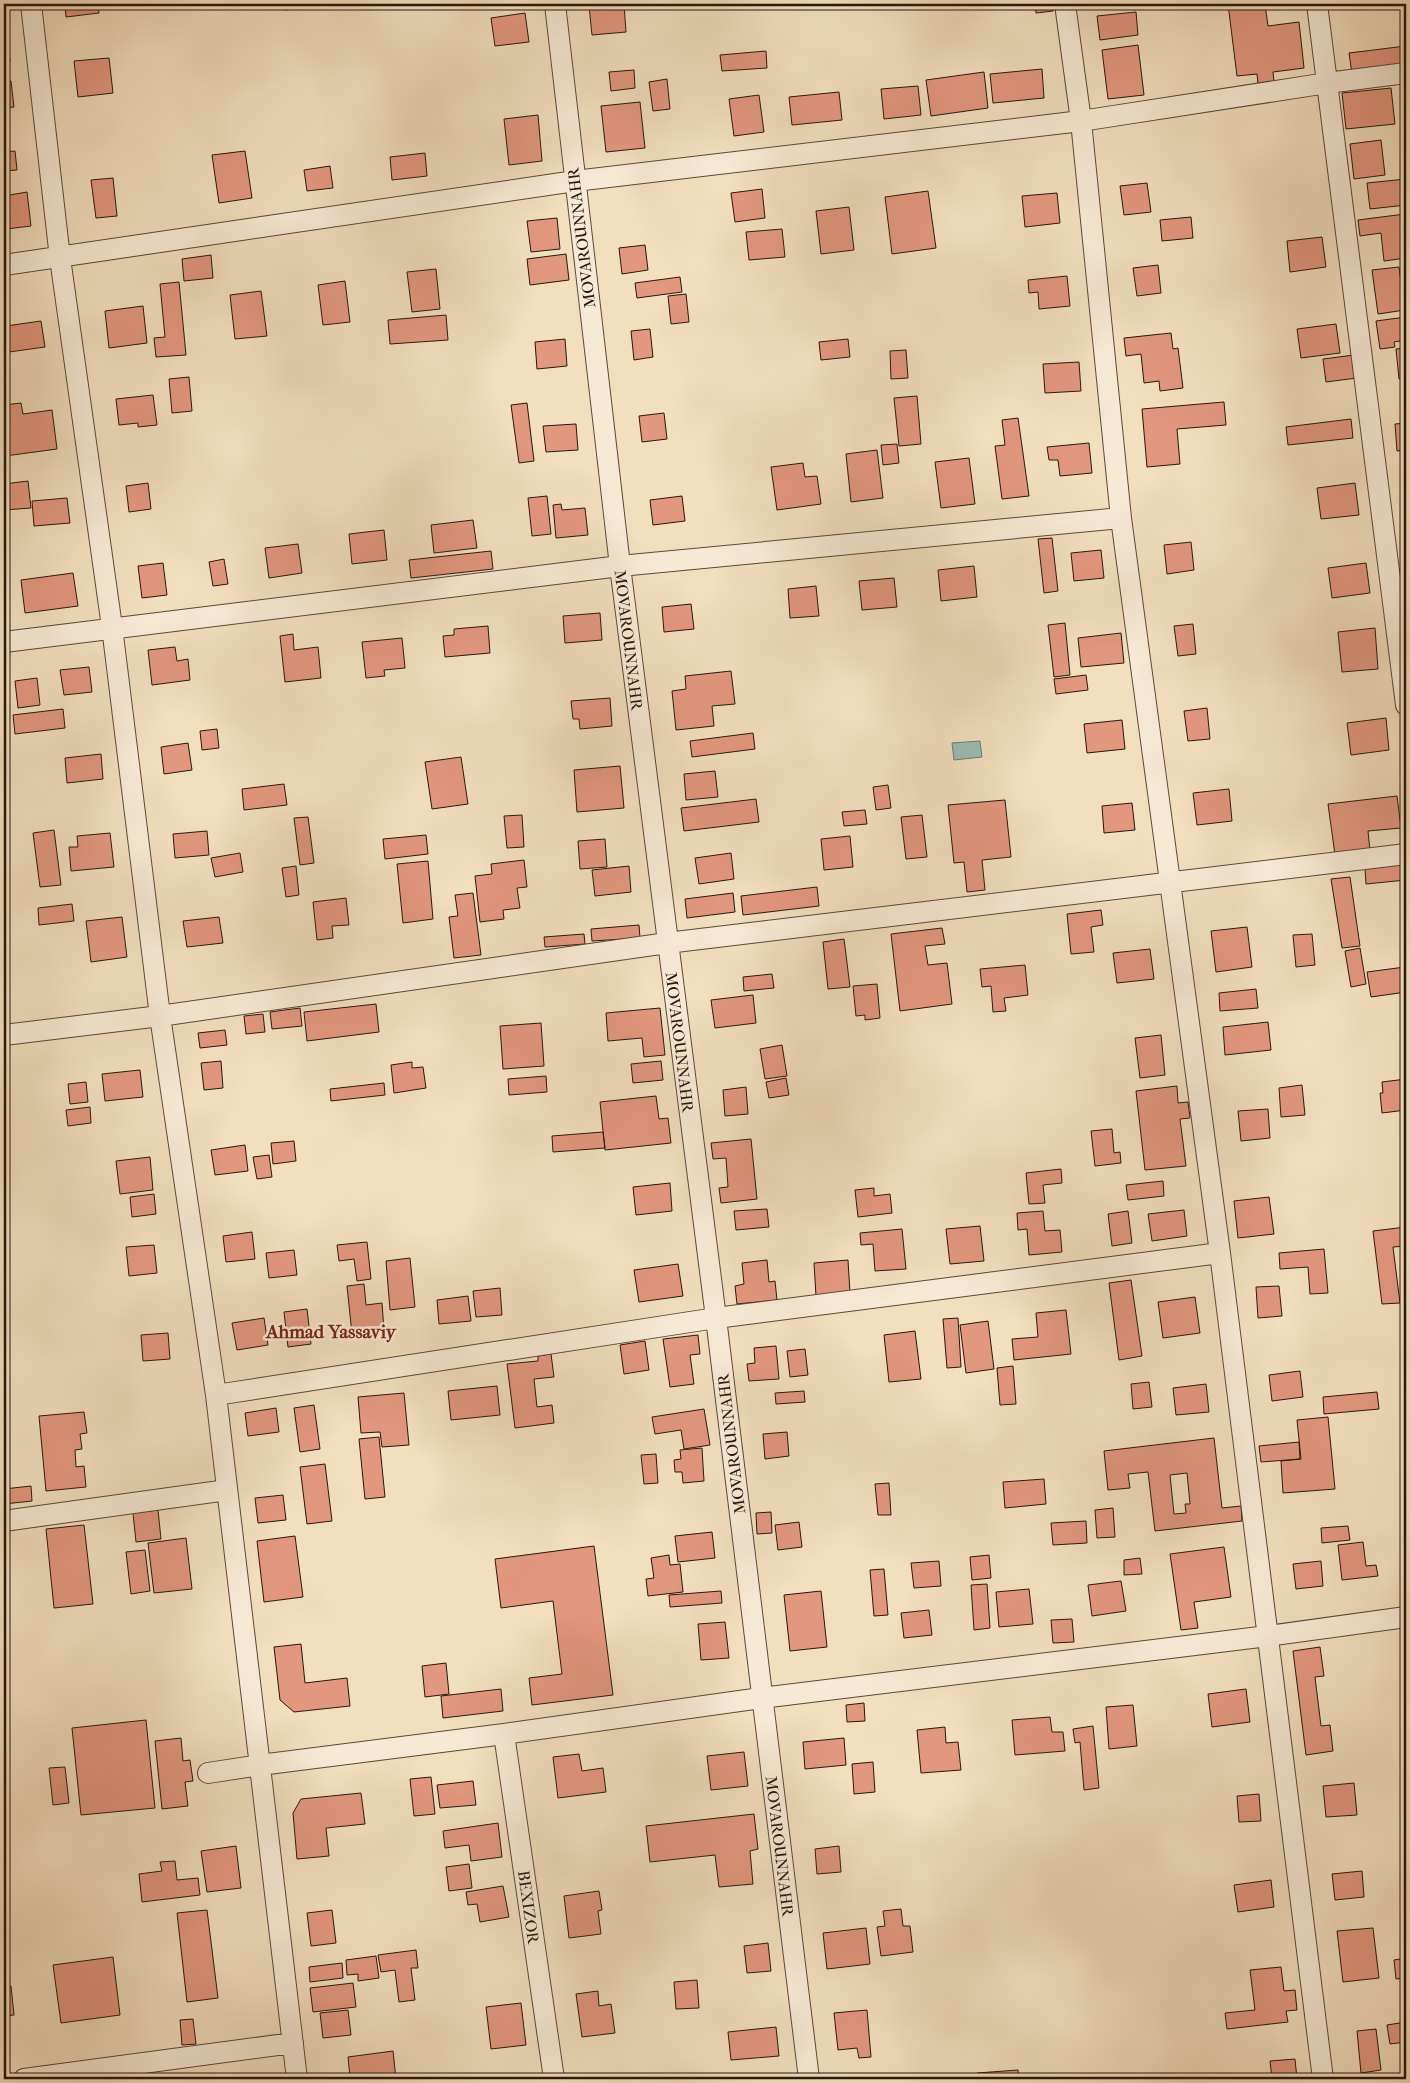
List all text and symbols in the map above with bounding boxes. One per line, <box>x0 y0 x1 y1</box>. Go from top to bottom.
street label: MOVAROUNNAHR <box>563 165 600 309</box>
street label: MOVAROUNNAHR <box>610 569 647 713</box>
street label: MOVAROUNNAHR <box>661 971 698 1115</box>
district label: Ahmad Yassaviy <box>265 1321 397 1343</box>
street label: MOVAROUNNAHR <box>713 1371 750 1515</box>
street label: MOVAROUNNAHR <box>761 1775 798 1919</box>
street label: BEXIZOR <box>514 1869 543 1946</box>

